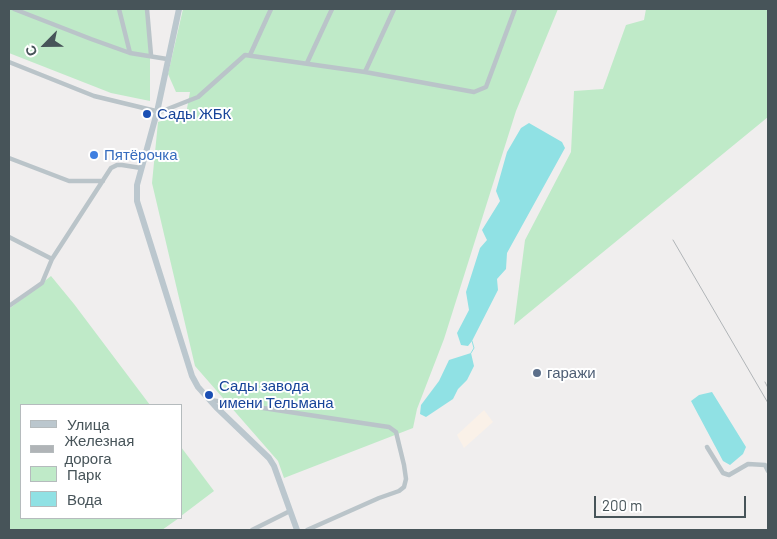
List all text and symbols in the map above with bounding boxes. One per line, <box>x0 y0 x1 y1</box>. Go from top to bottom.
north arrow <box>20 20 70 70</box>
text: С <box>21 43 41 59</box>
place label: Сады ЖБК <box>157 105 231 123</box>
marker: Сады ЖБК <box>141 108 153 120</box>
place label: Пятёрочка <box>104 146 178 164</box>
marker: Пятёрочка <box>88 149 100 161</box>
place label: гаражи <box>547 364 596 382</box>
marker: гаражи <box>531 367 543 379</box>
place label: Сады завода имени Тельмана <box>219 377 334 412</box>
marker: Сады завода имени Тельмана <box>203 389 215 401</box>
legend <box>20 404 182 519</box>
text: Улица <box>67 415 110 433</box>
text: Железная дорога <box>64 431 134 467</box>
text: Парк <box>67 465 101 483</box>
scale bar <box>597 486 750 518</box>
text: Вода <box>67 490 102 508</box>
text: 200 m <box>602 496 642 514</box>

